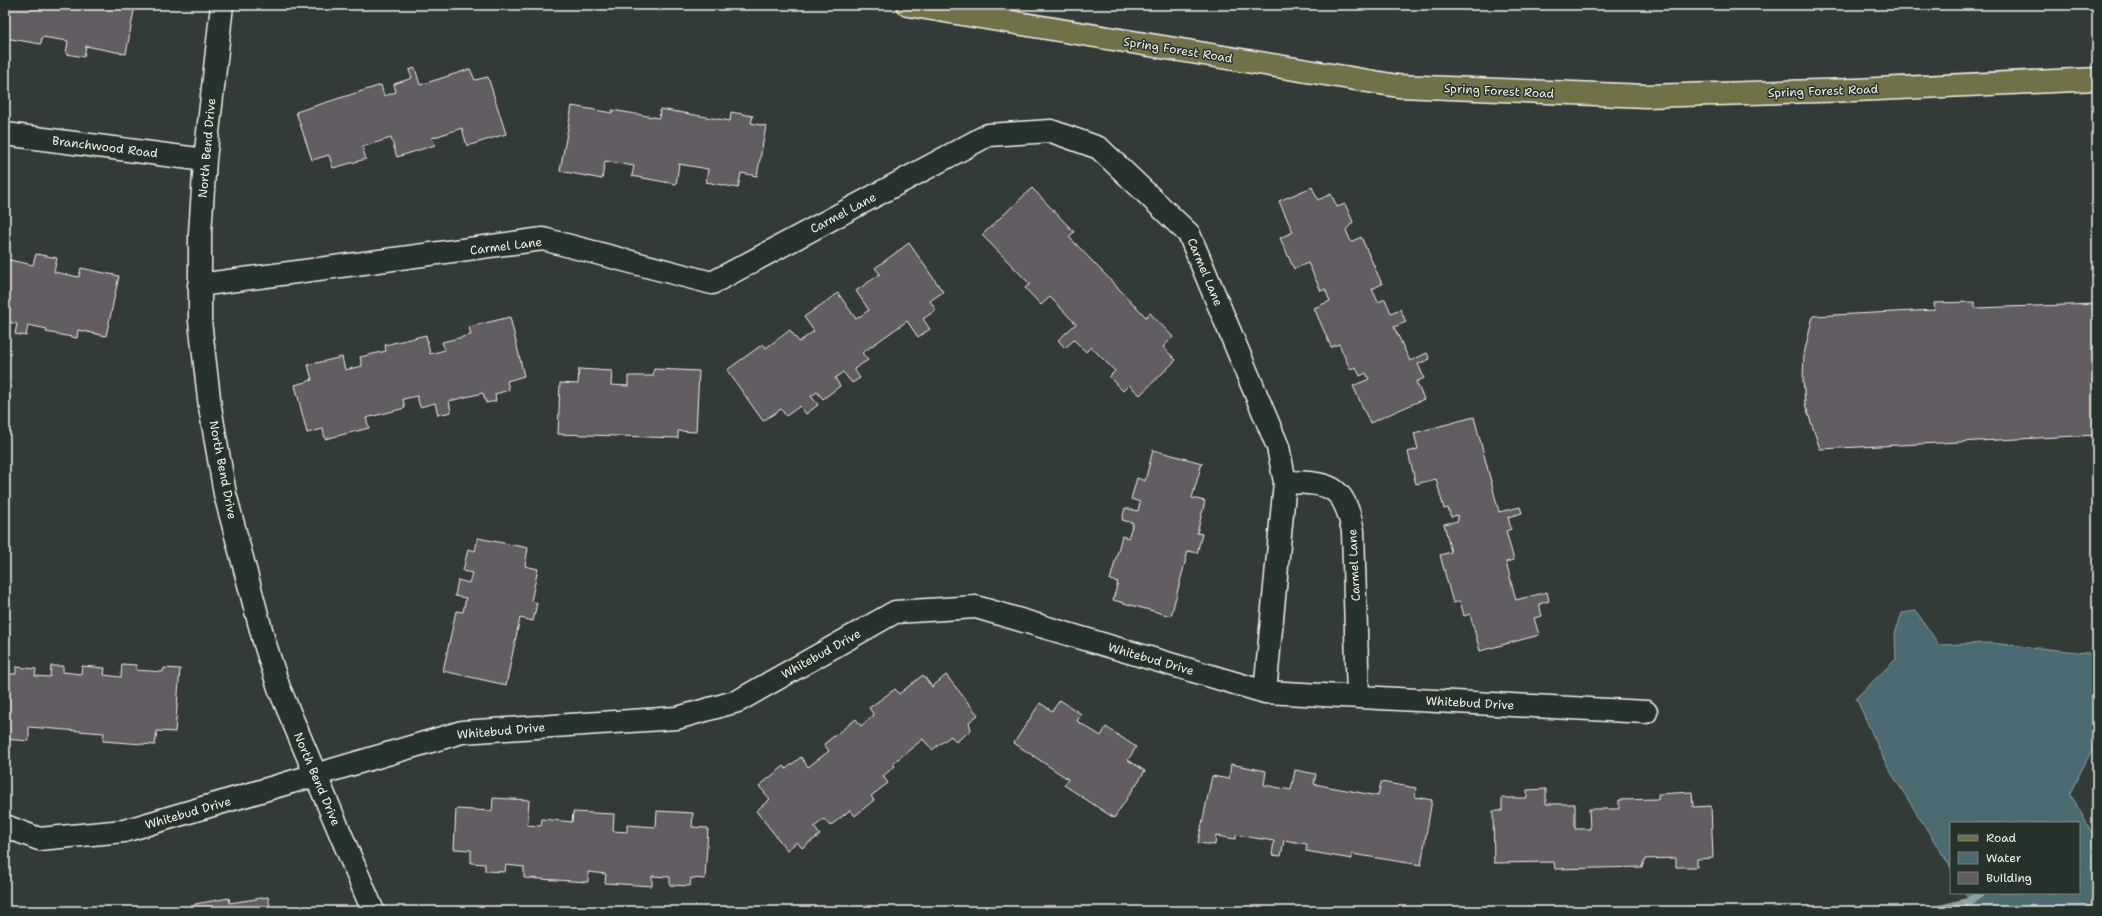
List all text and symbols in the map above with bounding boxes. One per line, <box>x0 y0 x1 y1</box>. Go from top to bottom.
street label: Spring Forest Road <box>1122 33 1234 67</box>
street label: Spring Forest Road <box>1443 80 1555 102</box>
street label: Spring Forest Road <box>1768 81 1879 101</box>
street label: North Bend Drive <box>195 97 219 199</box>
street label: Branchwood Road <box>51 133 159 161</box>
street label: Carmel Lane <box>807 189 879 237</box>
street label: Carmel Lane <box>469 234 543 258</box>
street label: Carmel Lane <box>1183 236 1227 309</box>
street label: North Bend Drive <box>206 419 240 521</box>
street label: Carmel Lane <box>1344 528 1364 602</box>
street label: Whitebud Drive <box>778 625 864 682</box>
street label: Whitebud Drive <box>1106 639 1196 679</box>
street label: Whitebud Drive <box>1425 693 1515 713</box>
street label: Whitebud Drive <box>456 719 546 743</box>
street label: North Bend Drive <box>290 730 344 828</box>
street label: Whitebud Drive <box>143 793 233 833</box>
legend <box>1950 822 2080 894</box>
text: Road <box>1986 830 2017 846</box>
text: Water <box>1986 850 2022 866</box>
text: Building <box>1986 870 2032 886</box>

